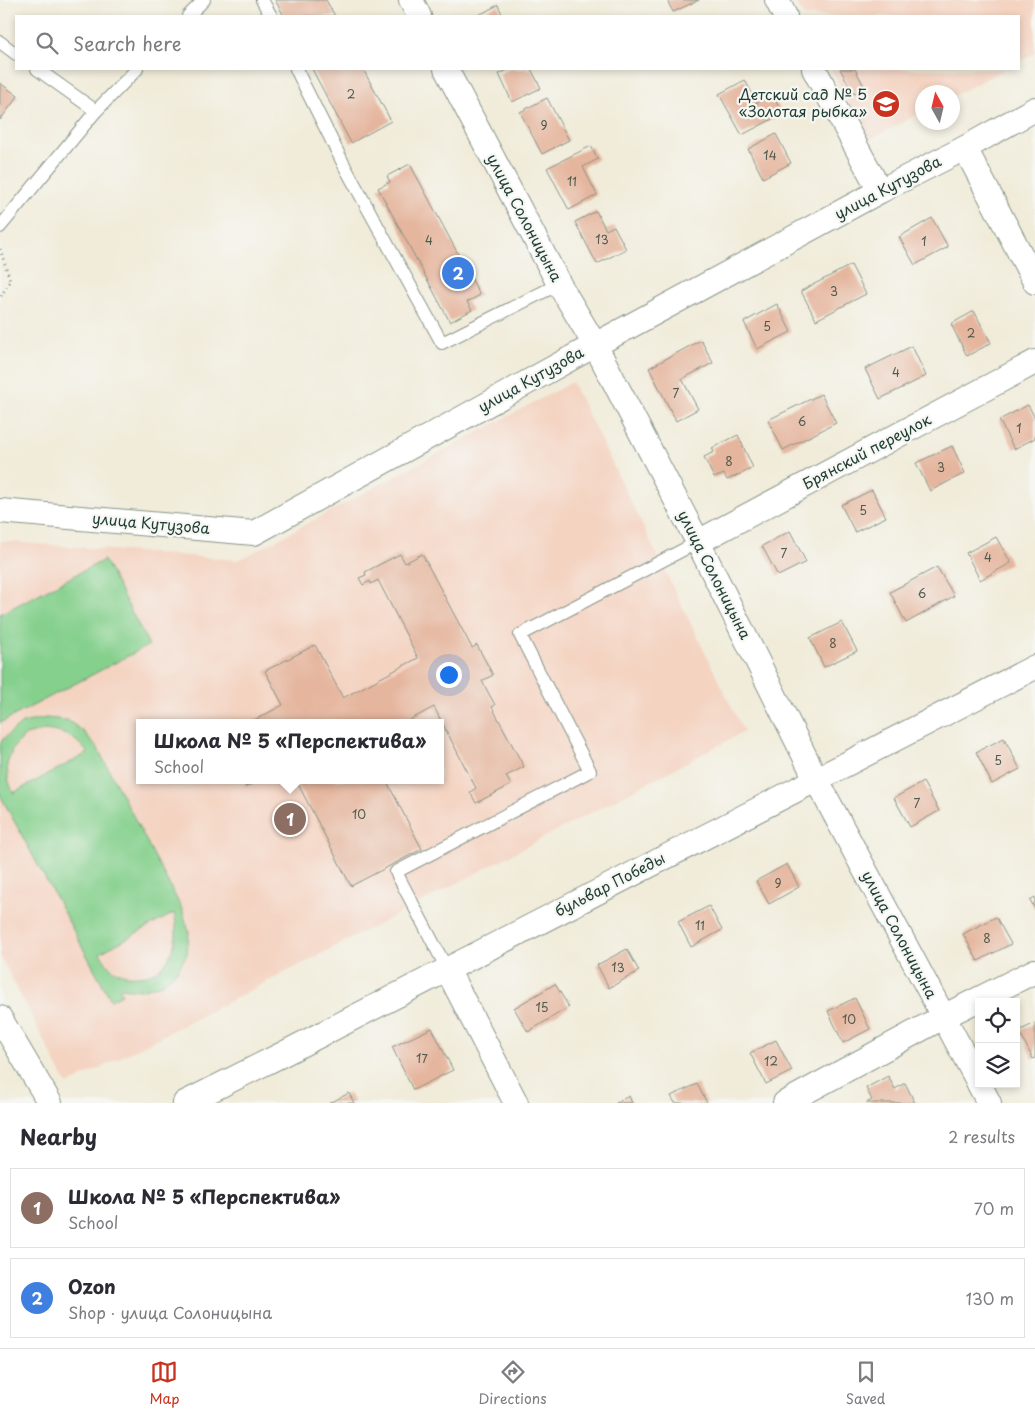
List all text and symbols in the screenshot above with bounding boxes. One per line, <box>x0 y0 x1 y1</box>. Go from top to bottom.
search box <box>15 15 1020 70</box>
icon: search <box>33 29 61 57</box>
text: Search here <box>73 29 182 57</box>
place label: Детский сад № 5 «Золотая рыбка» <box>738 82 867 122</box>
house number: 2 <box>347 85 355 103</box>
north arrow <box>915 85 960 130</box>
school or university icon: Детский сад № 5 «Золотая рыбка» <box>871 89 901 119</box>
house number: 9 <box>540 116 548 134</box>
house number: 14 <box>763 146 777 164</box>
street label: улица Солоницына <box>482 149 569 286</box>
street label: улица Кутузова <box>830 149 945 224</box>
house number: 11 <box>567 172 577 190</box>
house number: 13 <box>595 230 609 248</box>
house number: 4 <box>425 231 433 249</box>
house number: 1 <box>921 232 927 250</box>
pin: 2 <box>442 254 474 292</box>
house number: 3 <box>830 282 838 300</box>
house number: 5 <box>763 317 771 335</box>
house number: 2 <box>967 324 975 342</box>
street label: улица Кутузова <box>473 340 588 417</box>
house number: 4 <box>892 363 900 381</box>
house number: 7 <box>673 384 680 402</box>
street label: Брянский переулок <box>798 407 935 494</box>
house number: 6 <box>798 412 806 430</box>
house number: 1 <box>1016 419 1022 437</box>
house number: 8 <box>725 452 733 470</box>
house number: 3 <box>937 458 945 476</box>
house number: 5 <box>859 501 867 519</box>
street label: улица Кутузова <box>91 506 211 539</box>
street label: улица Солоницына <box>673 506 758 643</box>
house number: 7 <box>781 544 788 562</box>
house number: 4 <box>984 548 992 566</box>
house number: 6 <box>918 584 926 602</box>
house number: 8 <box>829 634 837 652</box>
your location <box>436 662 462 688</box>
popup <box>136 719 444 784</box>
text: Школа № 5 «Перспектива» <box>154 726 426 754</box>
house number: 5 <box>994 751 1002 769</box>
text: School <box>154 754 204 778</box>
house number: 7 <box>914 794 921 812</box>
pin: 1 <box>274 800 306 838</box>
house number: 10 <box>352 805 366 823</box>
street label: бульвар Победы <box>550 846 669 921</box>
street label: улица Солоницына <box>857 866 944 1003</box>
house number: 9 <box>774 874 782 892</box>
house number: 11 <box>695 916 705 934</box>
house number: 8 <box>983 929 991 947</box>
house number: 13 <box>611 958 625 976</box>
house number: 15 <box>535 998 549 1016</box>
map controls <box>975 998 1020 1088</box>
button: locate <box>975 998 1020 1043</box>
house number: 10 <box>842 1010 856 1028</box>
button: layers <box>975 1043 1020 1088</box>
house number: 17 <box>416 1049 428 1067</box>
house number: 12 <box>764 1052 778 1070</box>
text: Nearby <box>20 1120 97 1152</box>
text: 2 results <box>948 1124 1015 1148</box>
text: Школа № 5 «Перспектива» <box>68 1182 340 1210</box>
text: 1 <box>33 1196 41 1220</box>
text: 70 m <box>974 1196 1014 1220</box>
text: School <box>68 1210 118 1234</box>
text: Ozon <box>68 1272 116 1300</box>
text: 2 <box>31 1286 43 1310</box>
text: 130 m <box>966 1286 1014 1310</box>
text: Shop · улица Солоницына <box>68 1300 272 1324</box>
tab: Map <box>150 1358 179 1409</box>
tab: Directions <box>479 1358 547 1409</box>
tab: Saved <box>846 1358 885 1409</box>

